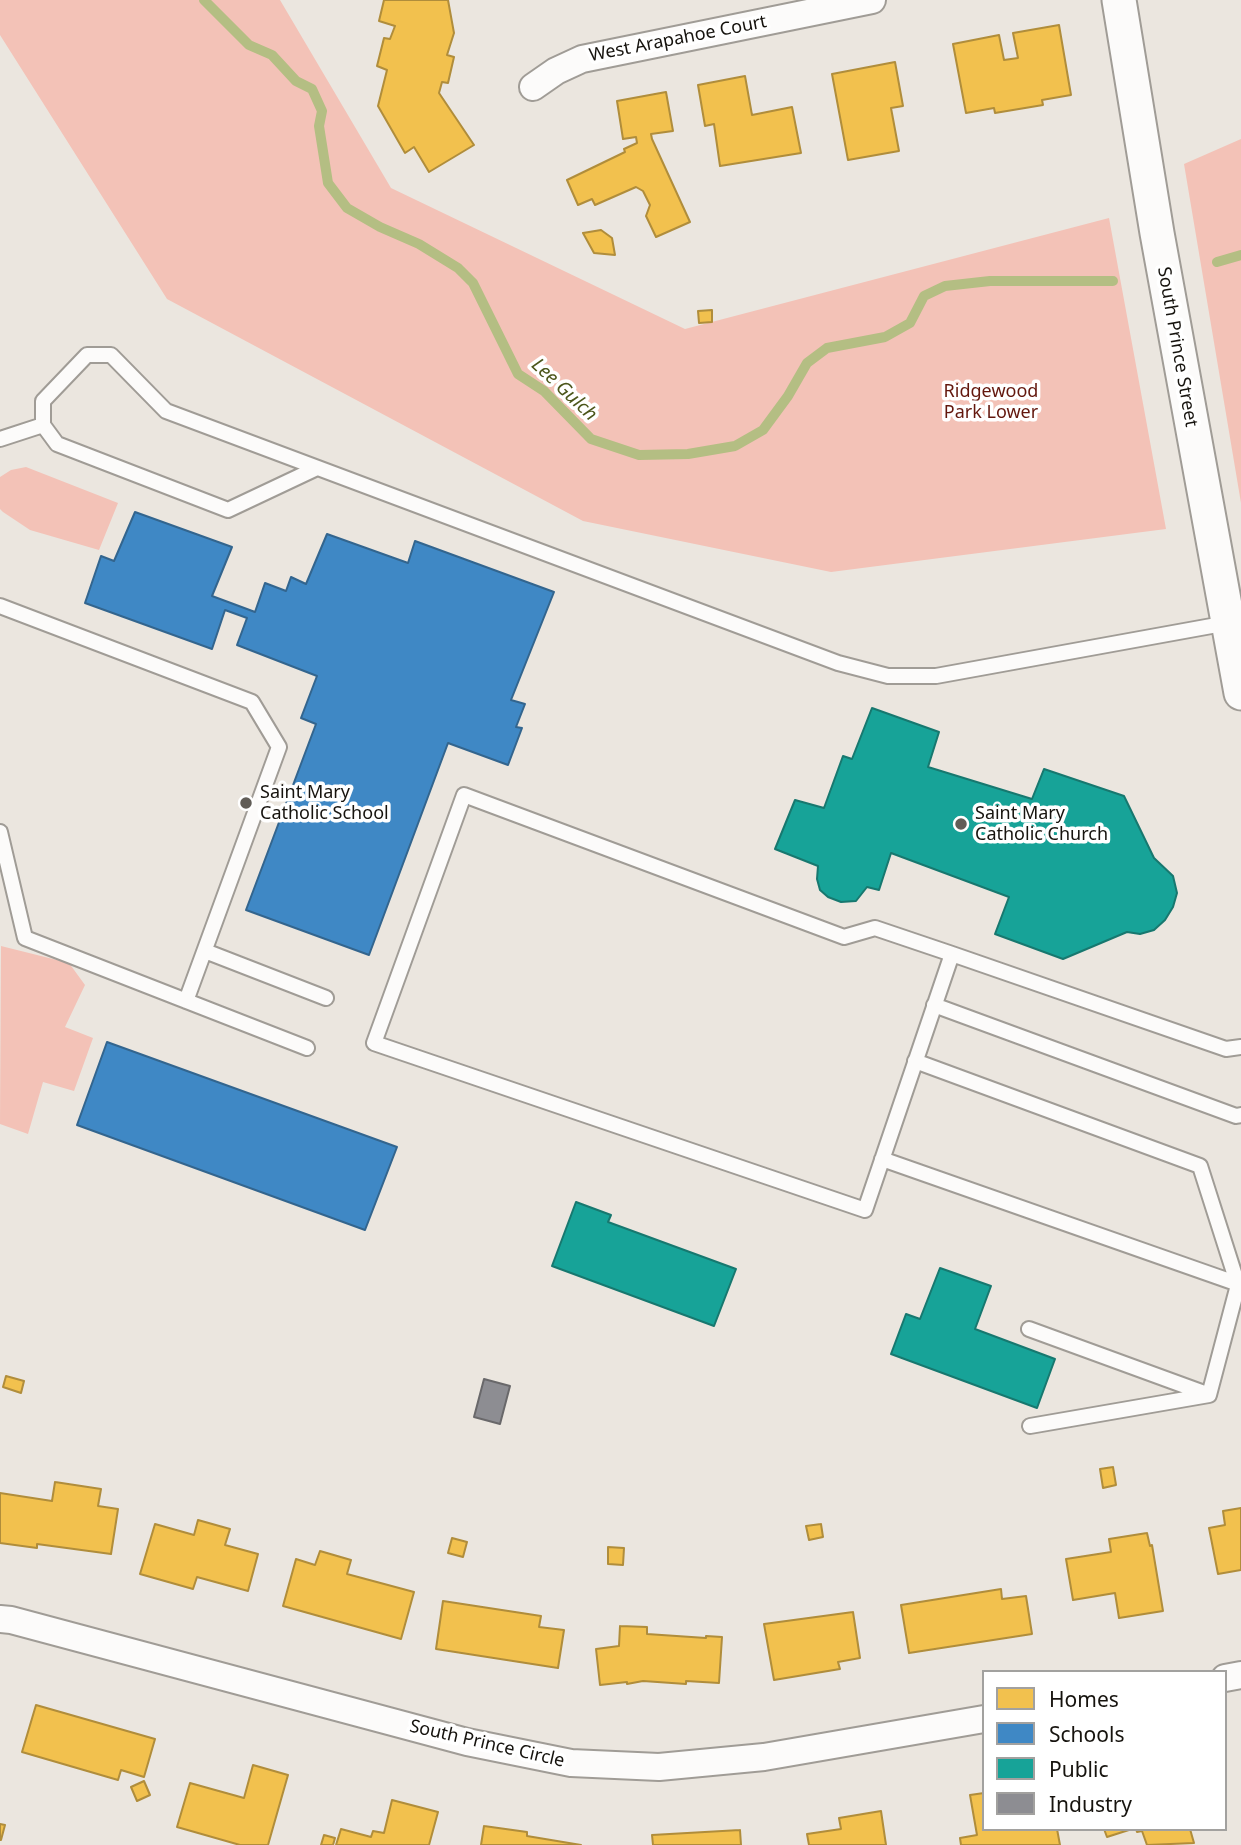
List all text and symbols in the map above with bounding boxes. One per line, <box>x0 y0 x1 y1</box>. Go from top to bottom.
street label: West Arapahoe Court <box>587 11 769 67</box>
street label: South Prince Street <box>1152 265 1202 429</box>
water label: Lee Gulch <box>526 354 602 426</box>
park label: Ridgewood Park Lower <box>944 381 1038 424</box>
place label: Saint Mary Catholic School <box>260 782 389 824</box>
marker: Saint Mary Catholic School <box>238 795 254 811</box>
place label: Saint Mary Catholic Church <box>975 803 1108 846</box>
marker: Saint Mary Catholic Church <box>953 816 969 832</box>
legend <box>982 1670 1227 1831</box>
text: Homes <box>1049 1685 1119 1713</box>
street label: South Prince Circle <box>407 1716 567 1772</box>
text: Schools <box>1049 1720 1124 1748</box>
text: Public <box>1049 1755 1109 1783</box>
text: Industry <box>1049 1790 1132 1818</box>

